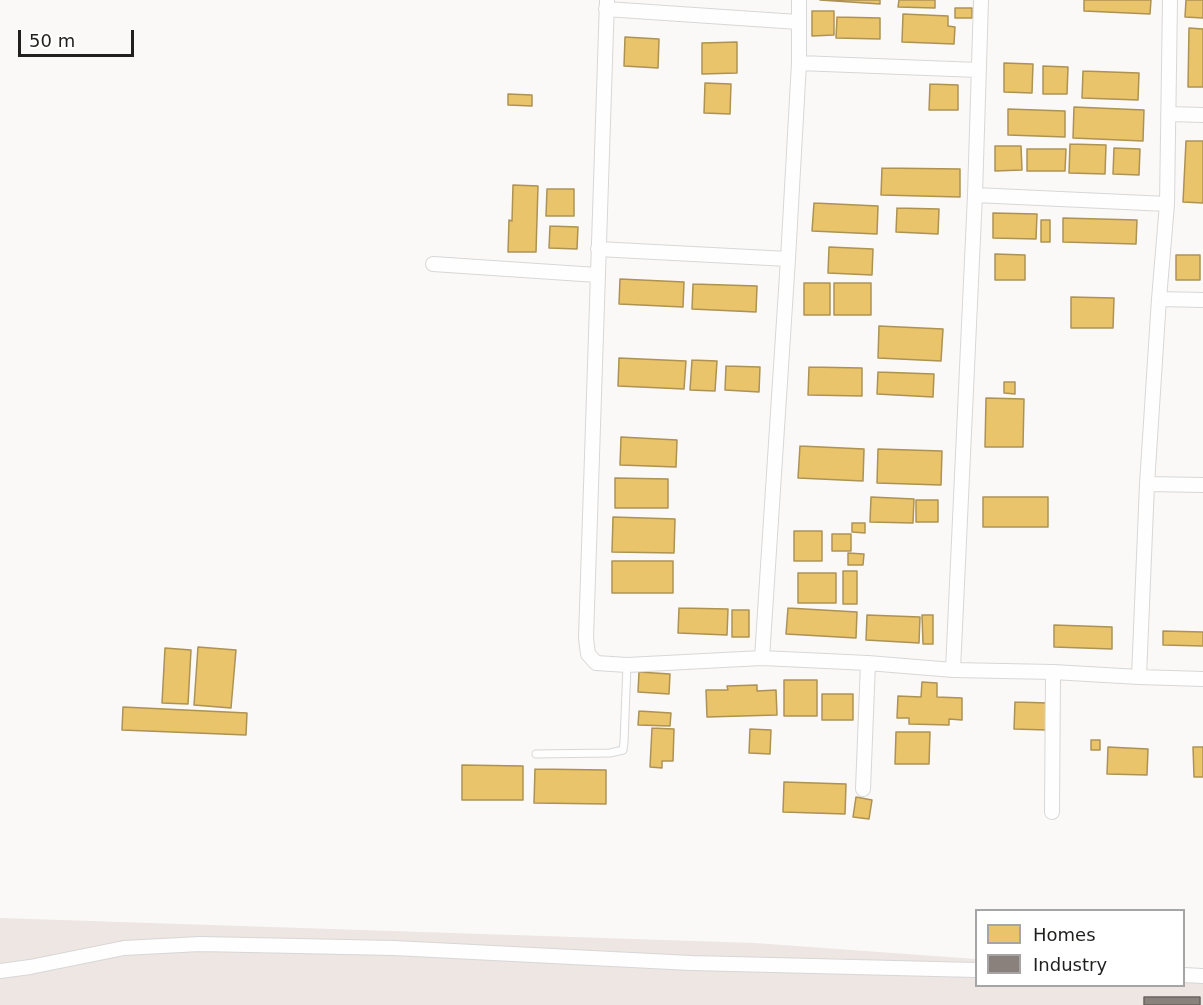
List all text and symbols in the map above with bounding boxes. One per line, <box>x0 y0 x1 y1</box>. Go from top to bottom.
scale bar <box>21 18 136 56</box>
text: 50 m <box>29 30 75 51</box>
legend <box>975 909 1185 987</box>
text: Homes <box>1033 924 1096 945</box>
text: Industry <box>1033 954 1107 975</box>

